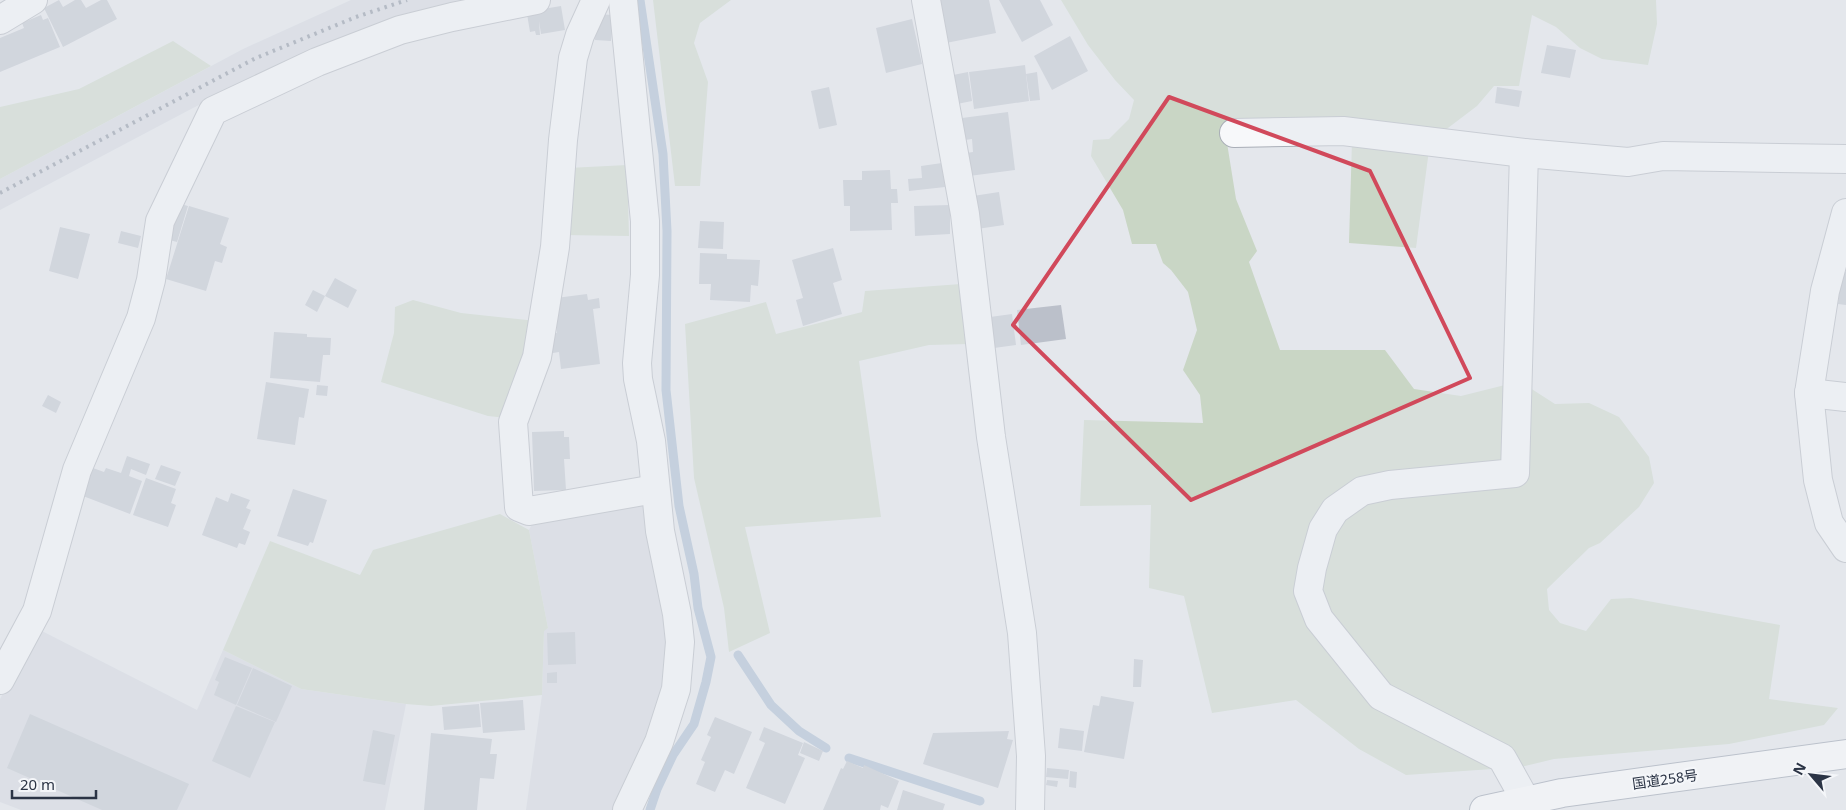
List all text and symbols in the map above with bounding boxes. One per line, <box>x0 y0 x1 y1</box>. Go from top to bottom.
north arrow <box>1786 750 1836 800</box>
text: N <box>1788 759 1810 778</box>
street label: 国道258号 <box>1631 765 1699 793</box>
scale bar <box>12 768 96 800</box>
text: 20 m <box>20 774 55 794</box>

